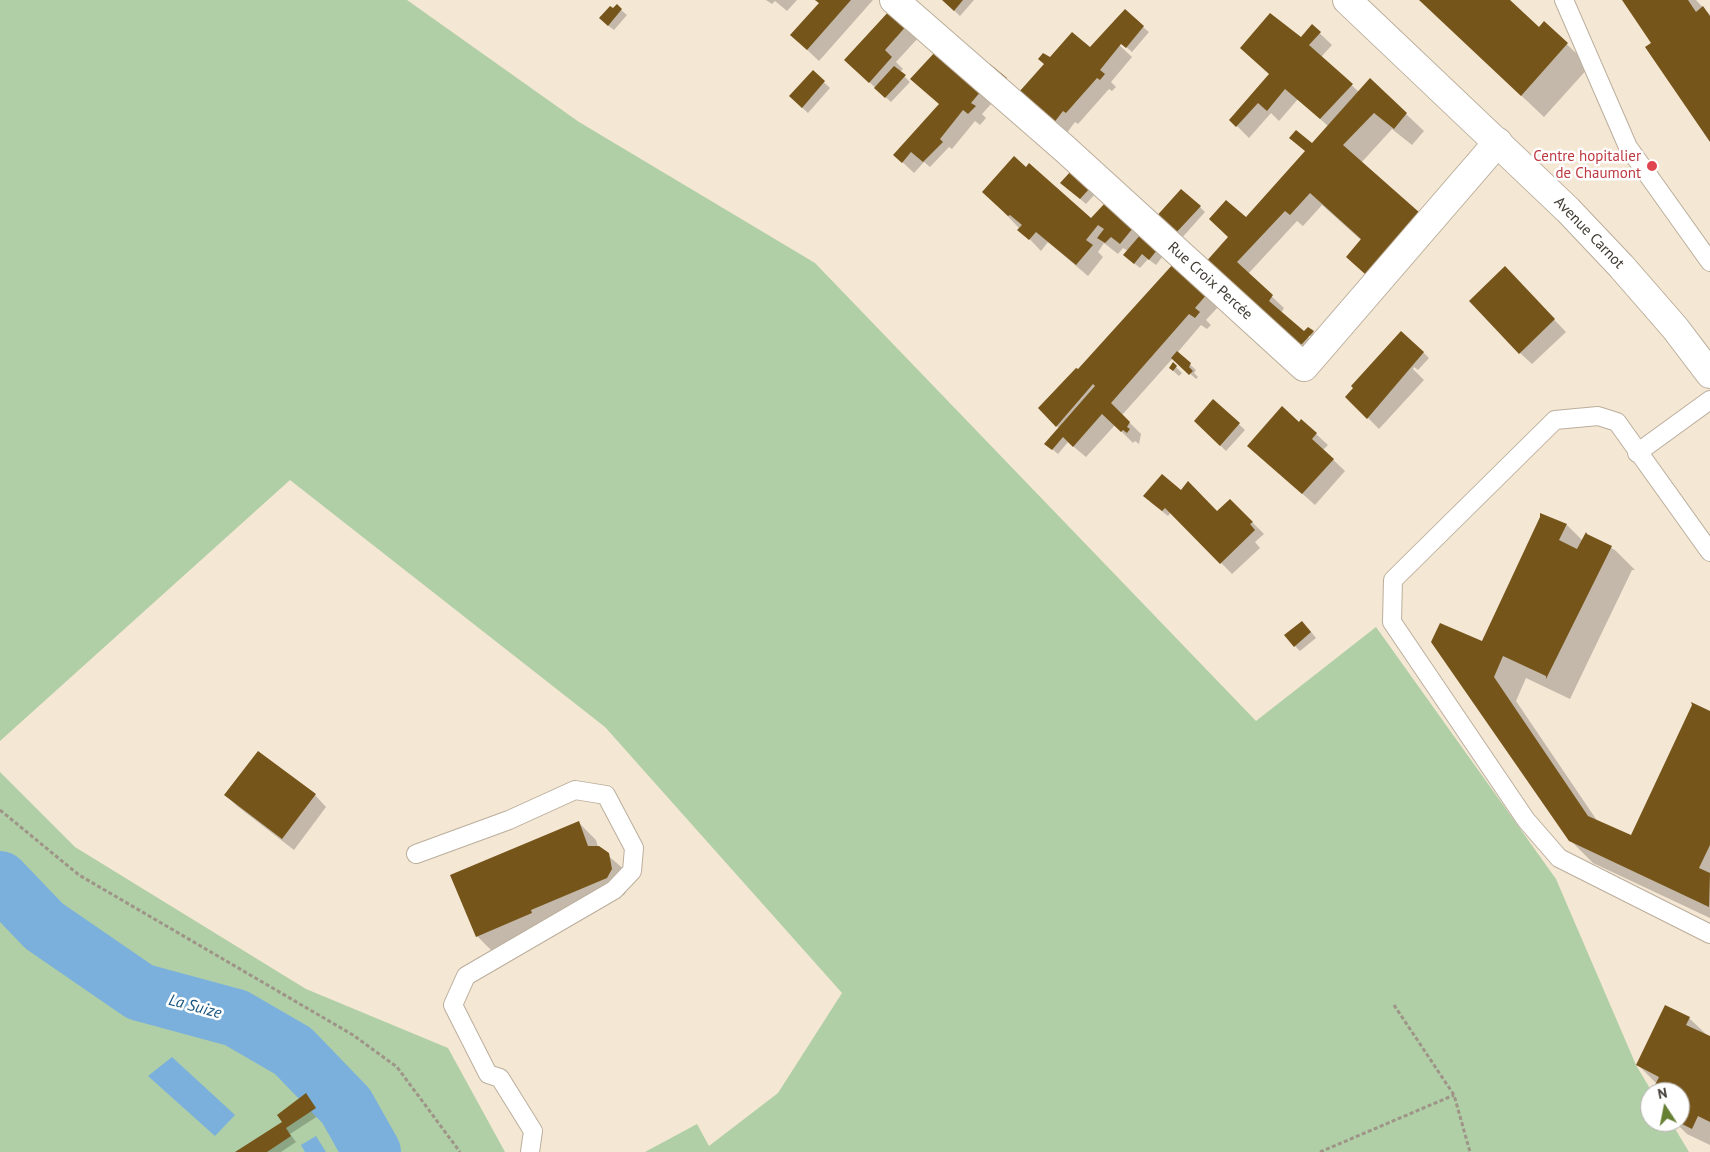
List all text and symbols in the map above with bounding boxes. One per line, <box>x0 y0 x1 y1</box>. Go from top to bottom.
place label: Centre hopitalier de Chaumont <box>1533 148 1641 183</box>
marker: Centre hopitalier de Chaumont <box>1645 159 1659 173</box>
street label: Avenue Carnot <box>1550 193 1628 273</box>
street label: Rue Croix Percée <box>1164 238 1256 324</box>
water label: La Suize <box>167 991 223 1023</box>
north arrow <box>1640 1082 1690 1132</box>
text: N <box>1656 1084 1669 1103</box>

